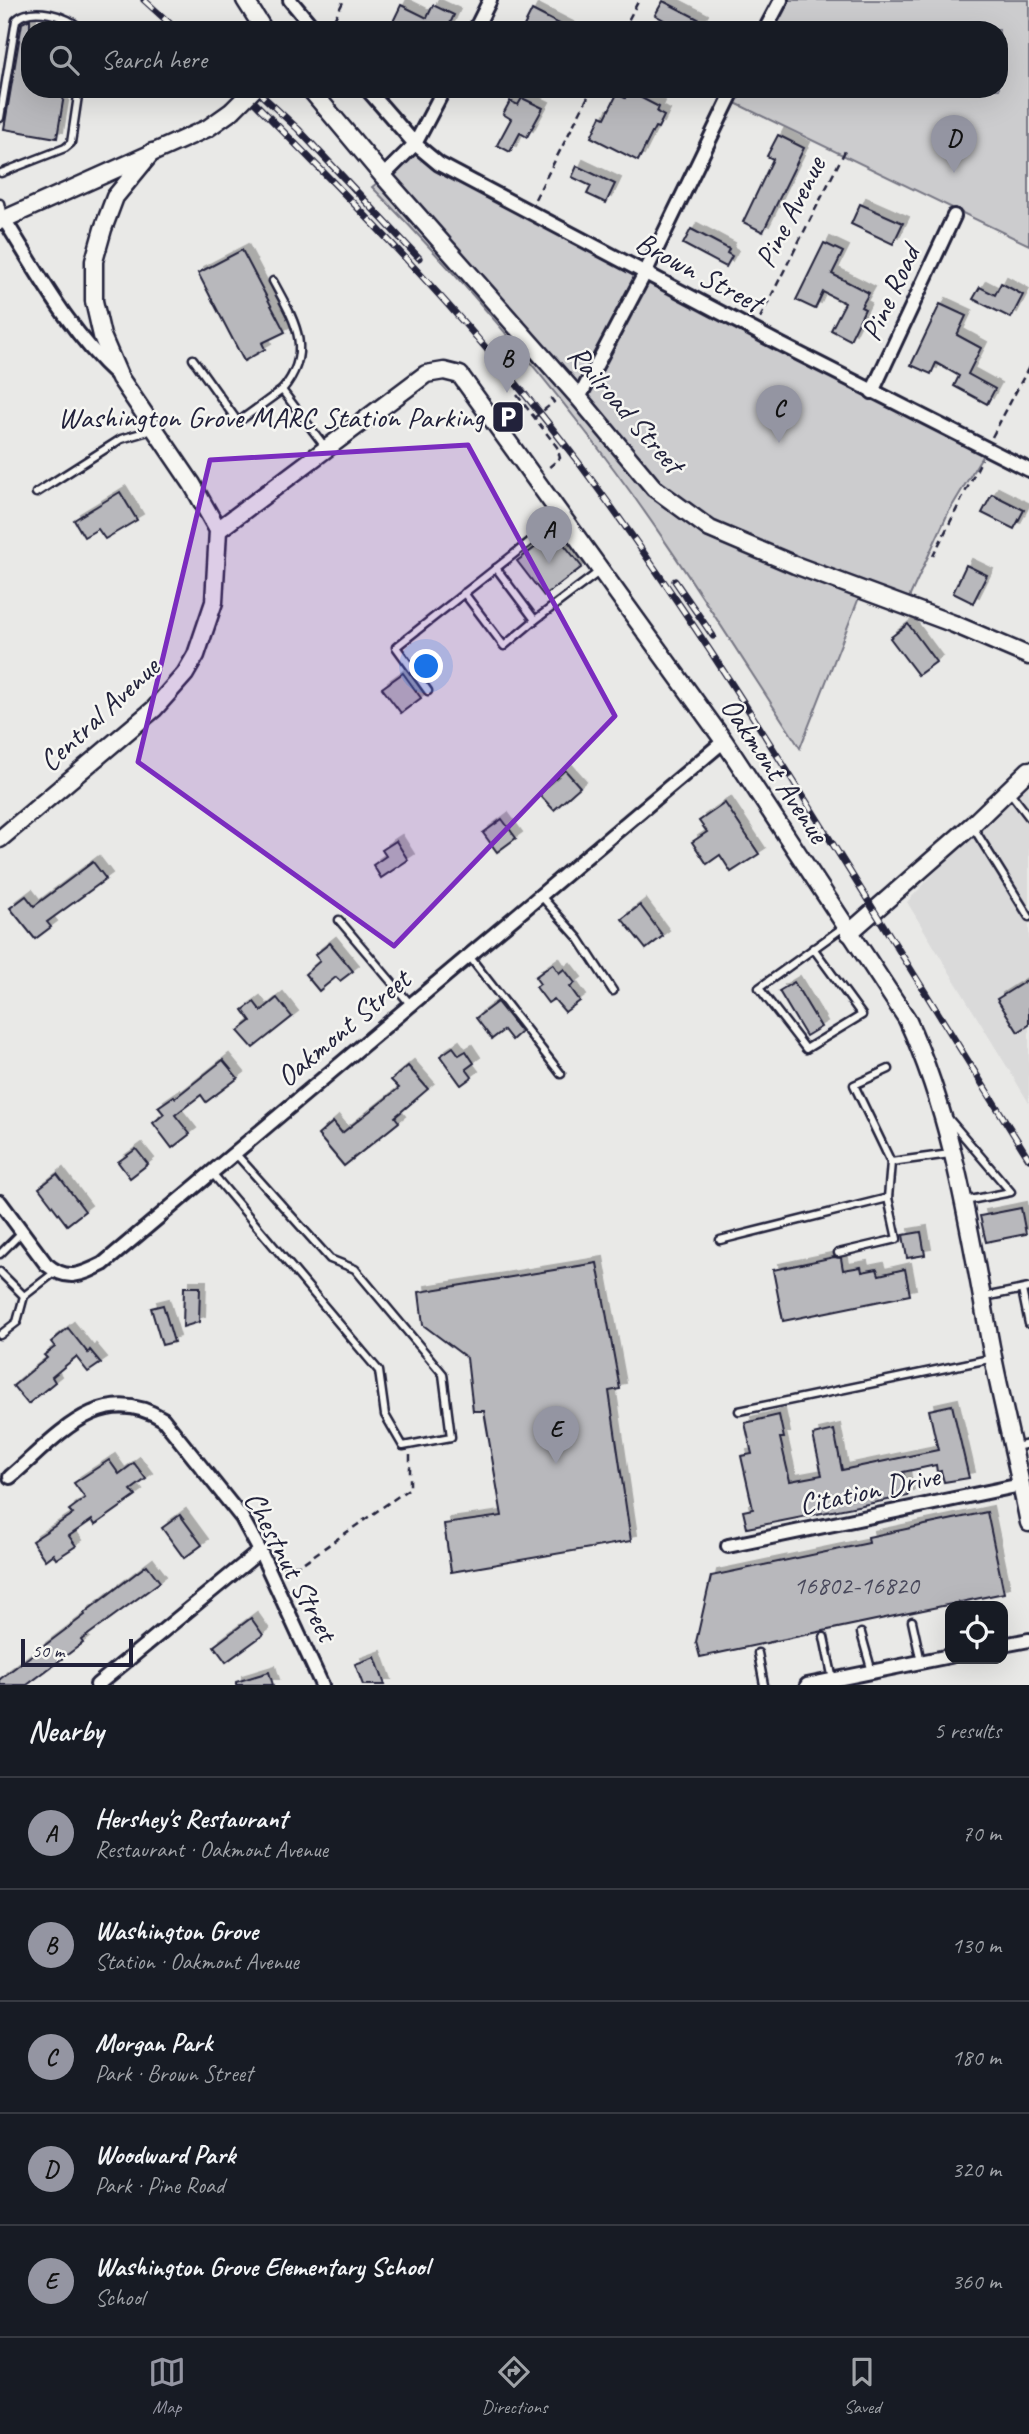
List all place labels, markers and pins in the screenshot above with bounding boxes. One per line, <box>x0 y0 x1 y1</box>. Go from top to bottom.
pin: D <box>931 115 977 173</box>
pin: B <box>484 335 530 393</box>
pin: C <box>756 385 802 443</box>
place label: Washington Grove MARC Station Parking <box>58 398 485 436</box>
parking icon: Washington Grove MARC Station Parking <box>489 398 527 436</box>
pin: A <box>526 506 572 564</box>
pin: E <box>533 1406 579 1464</box>

